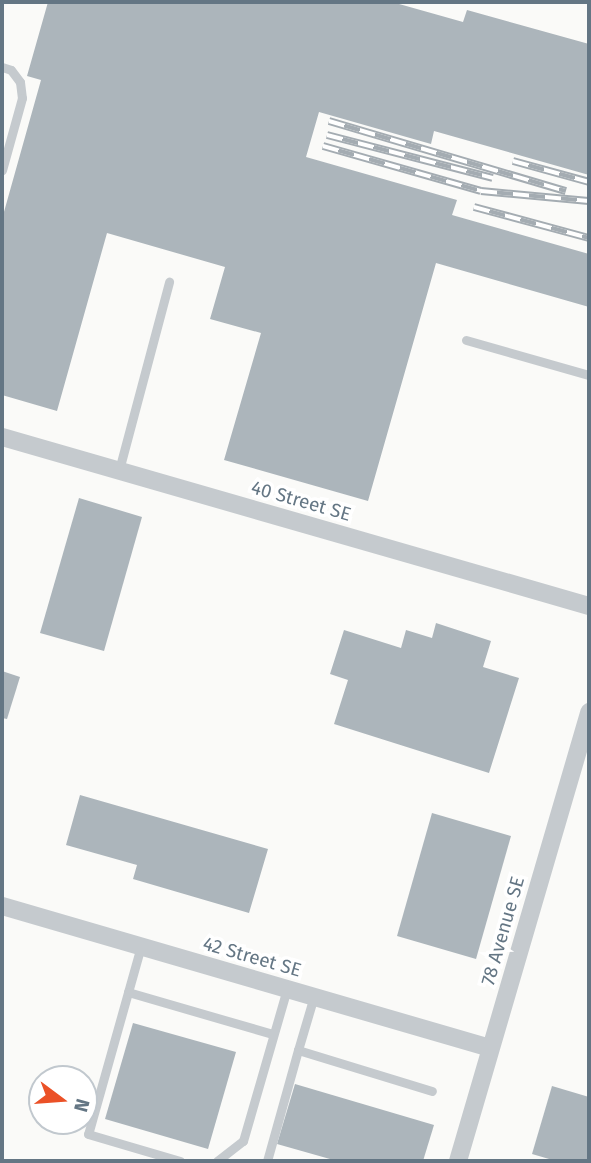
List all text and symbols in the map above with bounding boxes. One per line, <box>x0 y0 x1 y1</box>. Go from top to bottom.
street label: 40 Street SE <box>248 476 354 526</box>
street label: 78 Avenue SE <box>477 874 529 988</box>
street label: 42 Street SE <box>200 932 304 982</box>
north arrow <box>28 1065 98 1135</box>
text: N <box>69 1096 95 1115</box>

